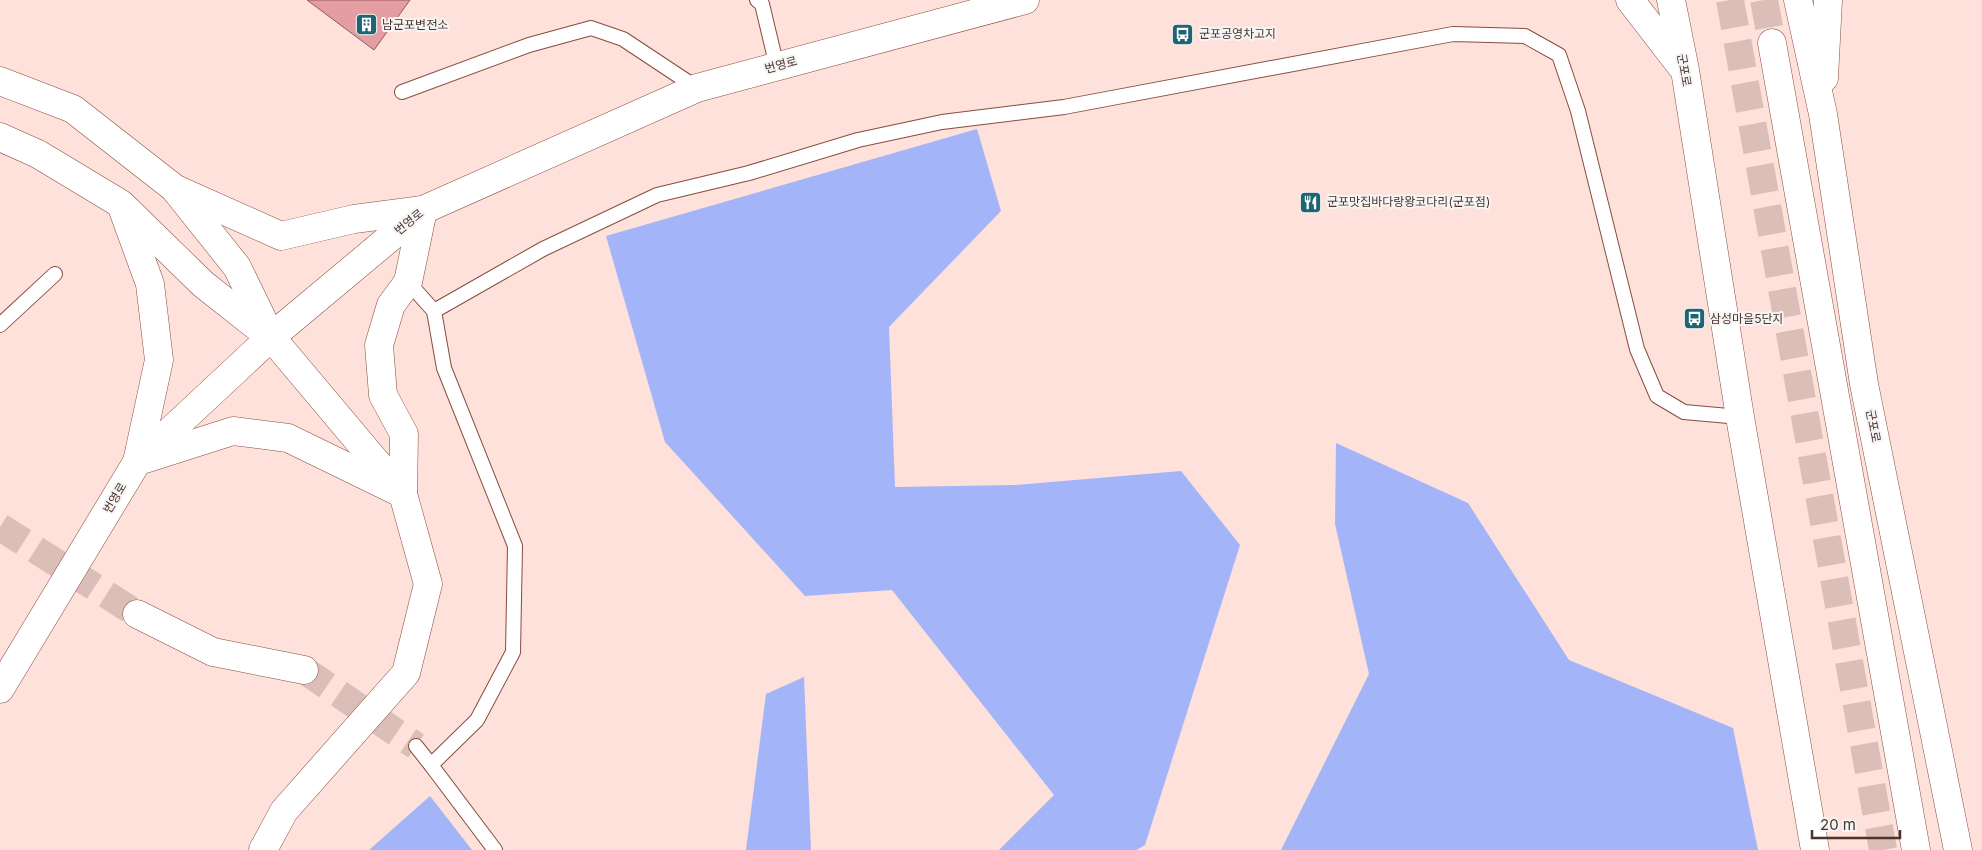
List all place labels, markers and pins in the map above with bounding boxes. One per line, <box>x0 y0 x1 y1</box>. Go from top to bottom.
building icon: 남군포변전소 <box>354 13 378 37</box>
place label: 남군포변전소 <box>382 17 448 32</box>
bus stop icon: 군포공영차고지 <box>1171 22 1195 46</box>
place label: 군포공영차고지 <box>1199 26 1276 41</box>
restaurant icon: 군포맛집바다랑왕코다리(군포점) <box>1299 190 1323 214</box>
place label: 군포맛집바다랑왕코다리(군포점) <box>1327 194 1490 209</box>
bus stop icon: 삼성마을5단지 <box>1682 307 1706 331</box>
place label: 삼성마을5단지 <box>1710 311 1784 326</box>

